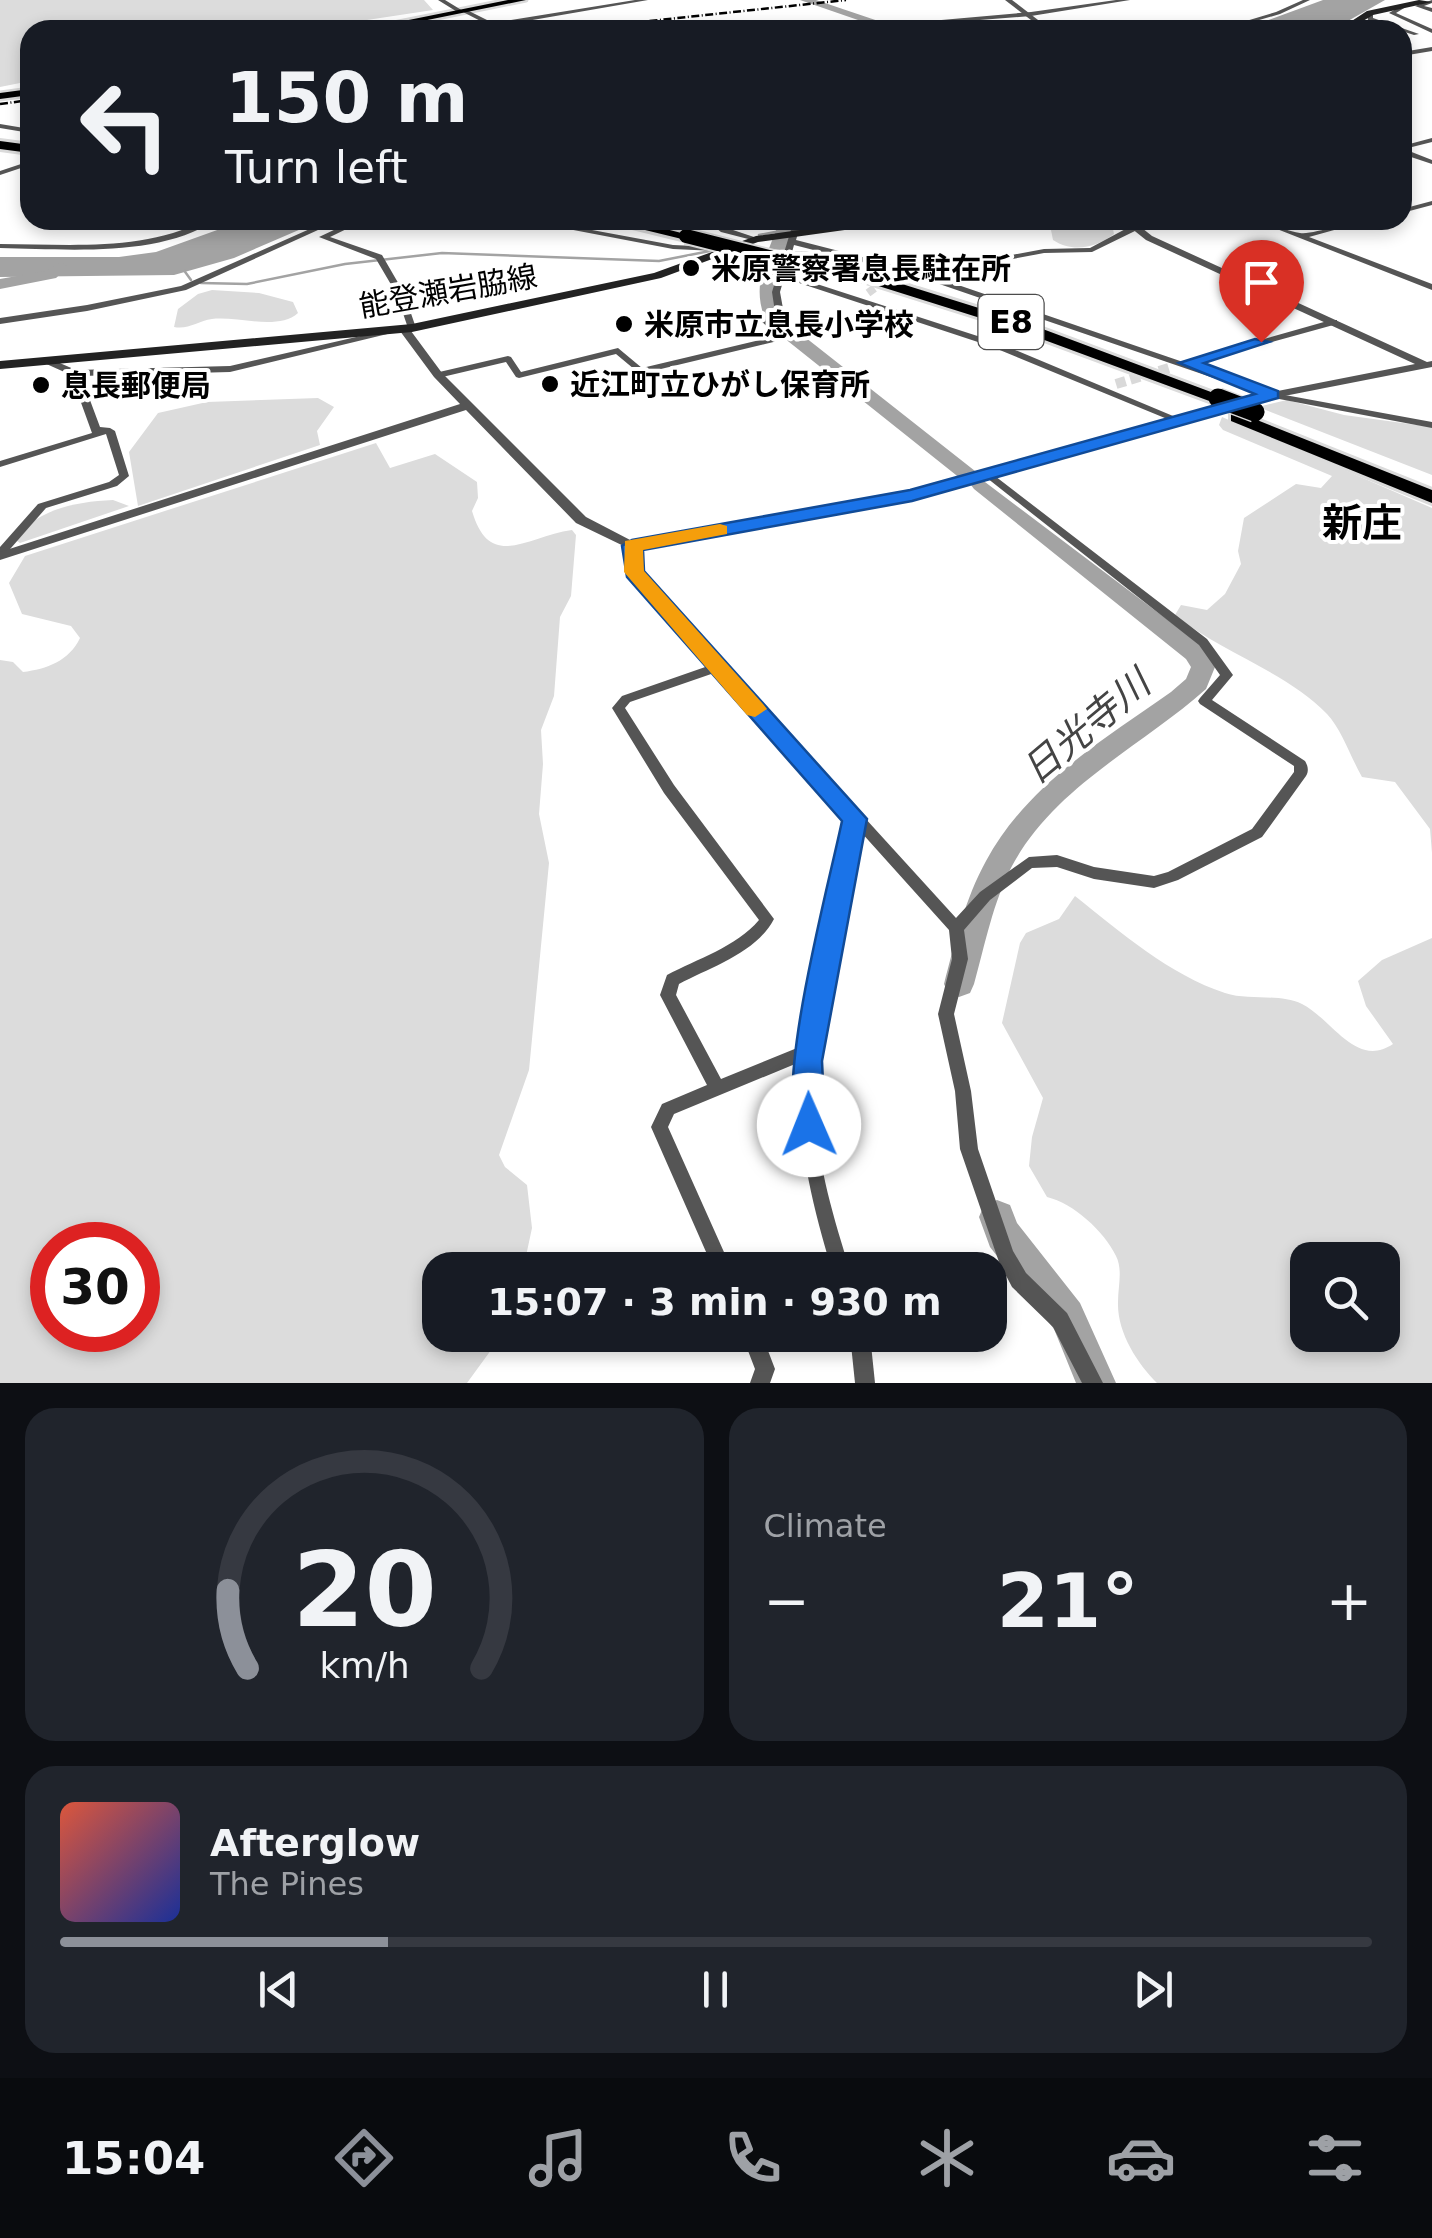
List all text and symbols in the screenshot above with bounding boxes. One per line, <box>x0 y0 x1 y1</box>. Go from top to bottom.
text: 150 m <box>225 57 468 139</box>
icon: left <box>60 60 190 190</box>
text: Turn left <box>225 141 408 194</box>
pin <box>1219 240 1304 343</box>
place label: 米原警察署息長駐在所 <box>711 251 1011 286</box>
icon: arrive <box>1234 255 1289 310</box>
marker: 米原警察署息長駐在所 <box>680 257 702 279</box>
street label: 能登瀬岩脇線 <box>356 258 540 324</box>
road number: E8 <box>978 295 1044 349</box>
place label: 米原市立息長小学校 <box>644 307 914 342</box>
marker: 米原市立息長小学校 <box>613 313 635 335</box>
place label: 近江町立ひがし保育所 <box>570 367 870 402</box>
place label: 息長郵便局 <box>61 368 211 403</box>
marker: 近江町立ひがし保育所 <box>539 373 561 395</box>
marker: 息長郵便局 <box>30 374 52 396</box>
district label: 新庄 <box>1322 500 1402 546</box>
water label: 日光寺川 <box>1014 659 1161 793</box>
position arrow <box>757 1073 861 1177</box>
speed limit sign: 30 <box>30 1222 160 1352</box>
map controls <box>1290 1242 1400 1352</box>
button: search <box>1290 1242 1400 1352</box>
text: 15:07 · 3 min · 930 m <box>487 1280 942 1324</box>
text: Climate <box>764 1507 887 1545</box>
text: 20 <box>292 1529 437 1651</box>
text: 21° <box>997 1557 1139 1645</box>
text: − <box>764 1569 810 1633</box>
text: + <box>1326 1569 1372 1633</box>
text: km/h <box>319 1645 409 1686</box>
text: Afterglow <box>210 1821 420 1865</box>
text: The Pines <box>210 1865 364 1903</box>
icon: previous <box>251 1962 306 2017</box>
icon: pause <box>688 1962 743 2017</box>
icon: next <box>1126 1962 1181 2017</box>
icon: directions <box>329 2123 399 2193</box>
icon: music <box>523 2123 593 2193</box>
icon: phone <box>718 2123 788 2193</box>
icon: climate <box>912 2123 982 2193</box>
icon: car <box>1106 2123 1176 2193</box>
icon: filters <box>1300 2123 1370 2193</box>
text: 15:04 <box>62 2132 205 2185</box>

